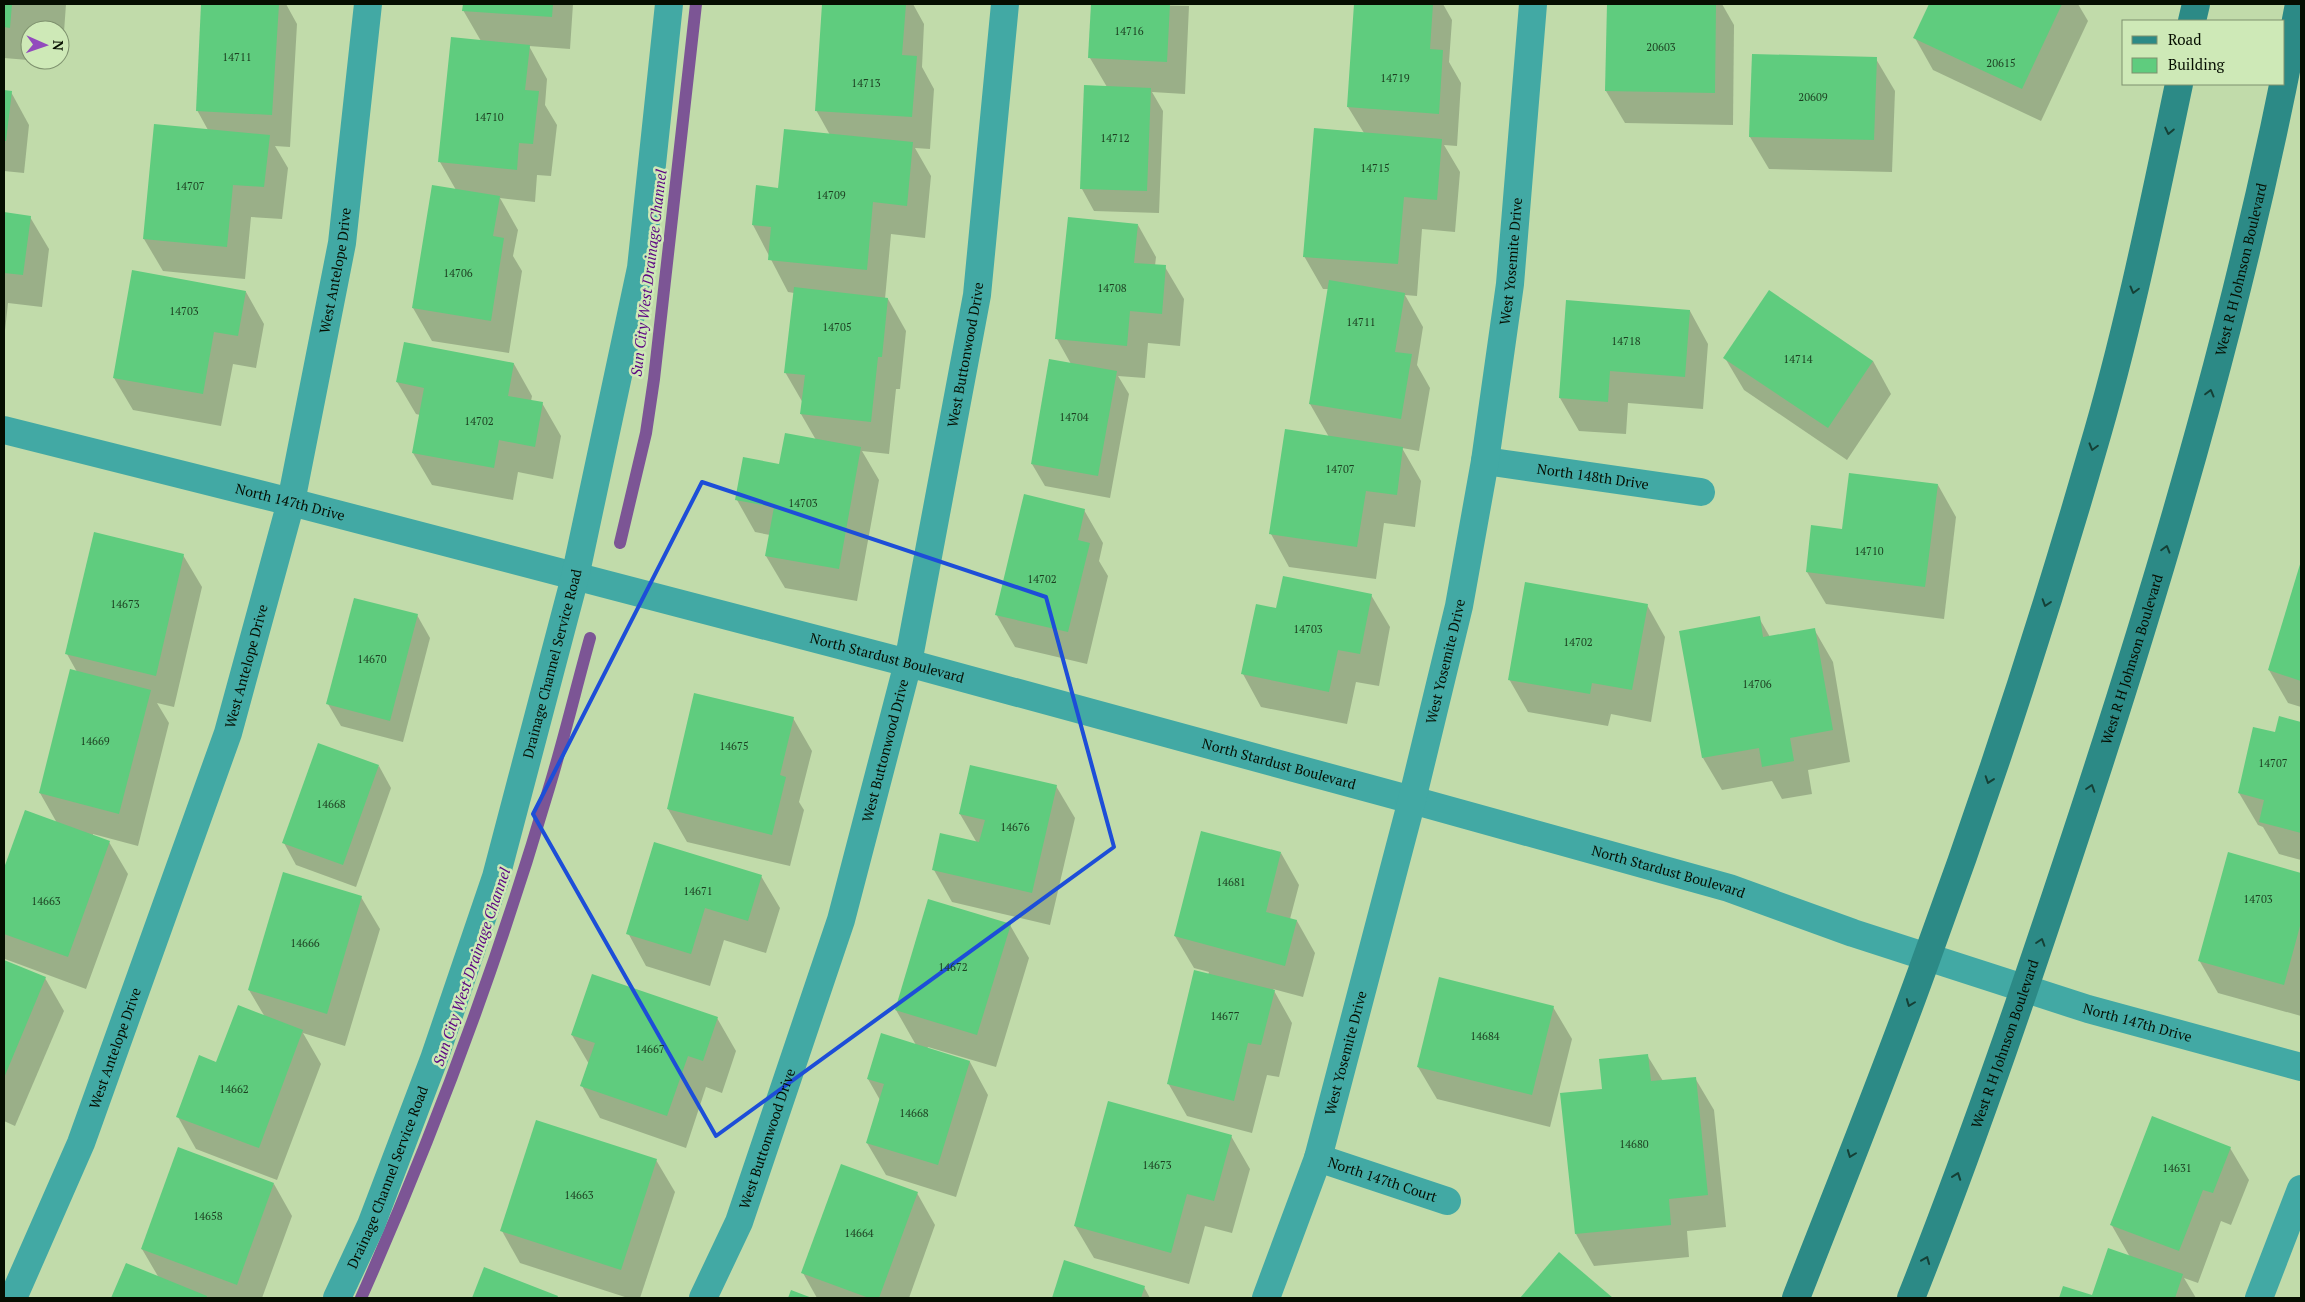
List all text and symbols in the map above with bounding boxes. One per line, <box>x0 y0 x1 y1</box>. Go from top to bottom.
north arrow <box>20 20 70 70</box>
legend <box>2122 20 2285 85</box>
house number: 14716 <box>1114 24 1144 38</box>
text: Road <box>2168 29 2201 49</box>
text: N <box>49 40 68 51</box>
house number: 20603 <box>1646 40 1676 54</box>
house number: 14711 <box>222 50 252 64</box>
text: Building <box>2168 54 2226 74</box>
house number: 20615 <box>1986 56 2016 70</box>
house number: 14719 <box>1380 71 1410 85</box>
house number: 14713 <box>851 76 881 90</box>
house number: 20609 <box>1798 90 1828 104</box>
house number: 14710 <box>474 110 504 124</box>
one-way arrow <box>2164 127 2175 136</box>
house number: 14712 <box>1100 131 1130 145</box>
house number: 14715 <box>1360 161 1390 175</box>
water label: Sun City West Drainage Channel <box>625 167 671 377</box>
house number: 14707 <box>175 179 205 193</box>
street label: West R H Johnson Boulevard <box>2210 181 2271 358</box>
house number: 14709 <box>816 188 846 202</box>
street label: West Yosemite Drive <box>1494 197 1526 326</box>
street label: West Antelope Drive <box>314 207 355 335</box>
house number: 14706 <box>443 266 473 280</box>
street label: West Buttonwood Drive <box>942 281 987 429</box>
house number: 14708 <box>1097 281 1127 295</box>
one-way arrow <box>2129 286 2140 295</box>
house number: 14703 <box>169 304 199 318</box>
house number: 14711 <box>1346 315 1376 329</box>
house number: 14705 <box>822 320 852 334</box>
house number: 14718 <box>1611 334 1641 348</box>
house number: 14714 <box>1783 352 1813 366</box>
one-way arrow <box>2204 388 2215 397</box>
house number: 14704 <box>1059 410 1089 424</box>
house number: 14702 <box>464 414 494 428</box>
one-way arrow <box>2089 443 2099 451</box>
street label: North 148th Drive <box>1536 459 1650 493</box>
house number: 14707 <box>1325 462 1355 476</box>
street label: North 147th Drive <box>233 478 347 525</box>
house number: 14703 <box>788 496 818 510</box>
house number: 14710 <box>1854 544 1884 558</box>
one-way arrow <box>2161 546 2171 554</box>
street label: Drainage Channel Service Road <box>518 567 586 760</box>
house number: 14702 <box>1027 572 1057 586</box>
street label: West R H Johnson Boulevard <box>2096 572 2167 747</box>
house number: 14673 <box>110 597 140 611</box>
street label: West Yosemite Drive <box>1421 597 1469 726</box>
one-way arrow <box>2042 598 2052 607</box>
street label: West Antelope Drive <box>220 602 272 730</box>
house number: 14703 <box>1293 622 1323 636</box>
street label: North Stardust Boulevard <box>808 628 967 687</box>
house number: 14702 <box>1563 635 1593 649</box>
house number: 14670 <box>357 652 387 666</box>
street label: West Buttonwood Drive <box>857 677 912 824</box>
house number: 14706 <box>1742 677 1772 691</box>
street label: North Stardust Boulevard <box>1200 733 1358 793</box>
house number: 14669 <box>80 734 110 748</box>
house number: 14675 <box>719 739 749 753</box>
house number: 14707 <box>2258 756 2288 770</box>
one-way arrow <box>1984 775 1994 784</box>
one-way arrow <box>2086 784 2096 793</box>
house number: 14668 <box>316 797 346 811</box>
house number: 14676 <box>1000 820 1030 834</box>
street label: North Stardust Boulevard <box>1590 840 1748 902</box>
water label: Sun City West Drainage Channel <box>428 864 515 1068</box>
house number: 14681 <box>1216 875 1246 889</box>
house number: 14671 <box>683 884 713 898</box>
house number: 14703 <box>2243 892 2273 906</box>
house number: 14663 <box>31 894 61 908</box>
house number: 14666 <box>290 936 320 950</box>
one-way arrow <box>2035 939 2045 947</box>
street label: West R H Johnson Boulevard <box>1966 957 2043 1130</box>
house number: 14672 <box>938 960 968 974</box>
street label: West Antelope Drive <box>84 985 145 1111</box>
street label: West Yosemite Drive <box>1320 989 1371 1117</box>
one-way arrow <box>1906 998 1916 1007</box>
street label: North 147th Drive <box>2081 998 2194 1046</box>
house number: 14677 <box>1210 1009 1240 1023</box>
house number: 14684 <box>1470 1029 1500 1043</box>
house number: 14667 <box>635 1042 665 1056</box>
street label: West Buttonwood Drive <box>734 1066 799 1211</box>
house number: 14662 <box>219 1082 249 1096</box>
street label: Drainage Channel Service Road <box>342 1083 432 1271</box>
house number: 14668 <box>899 1106 929 1120</box>
house number: 14680 <box>1619 1137 1649 1151</box>
one-way arrow <box>1847 1150 1857 1158</box>
street label: North 147th Court <box>1326 1152 1440 1206</box>
house number: 14673 <box>1142 1158 1172 1172</box>
house number: 14631 <box>2162 1161 2192 1175</box>
one-way arrow <box>1951 1172 1961 1181</box>
house number: 14663 <box>564 1188 594 1202</box>
house number: 14658 <box>193 1209 223 1223</box>
house number: 14664 <box>844 1226 874 1240</box>
one-way arrow <box>1919 1256 1930 1265</box>

